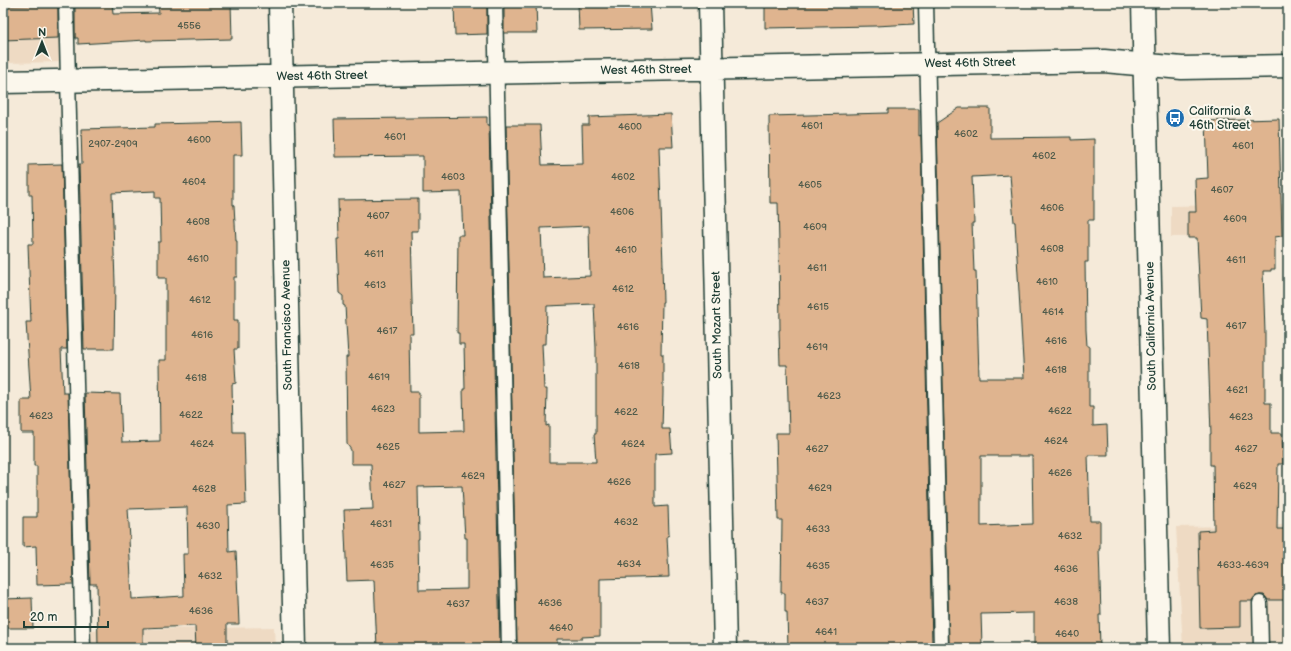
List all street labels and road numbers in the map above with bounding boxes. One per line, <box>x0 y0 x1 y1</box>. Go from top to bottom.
street label: West 46th Street <box>924 55 1016 71</box>
street label: West 46th Street <box>600 62 692 78</box>
street label: West 46th Street <box>276 68 368 84</box>
street label: South Francisco Avenue <box>278 259 296 391</box>
street label: South California Avenue <box>1142 261 1160 391</box>
street label: South Mozart Street <box>709 271 725 379</box>

